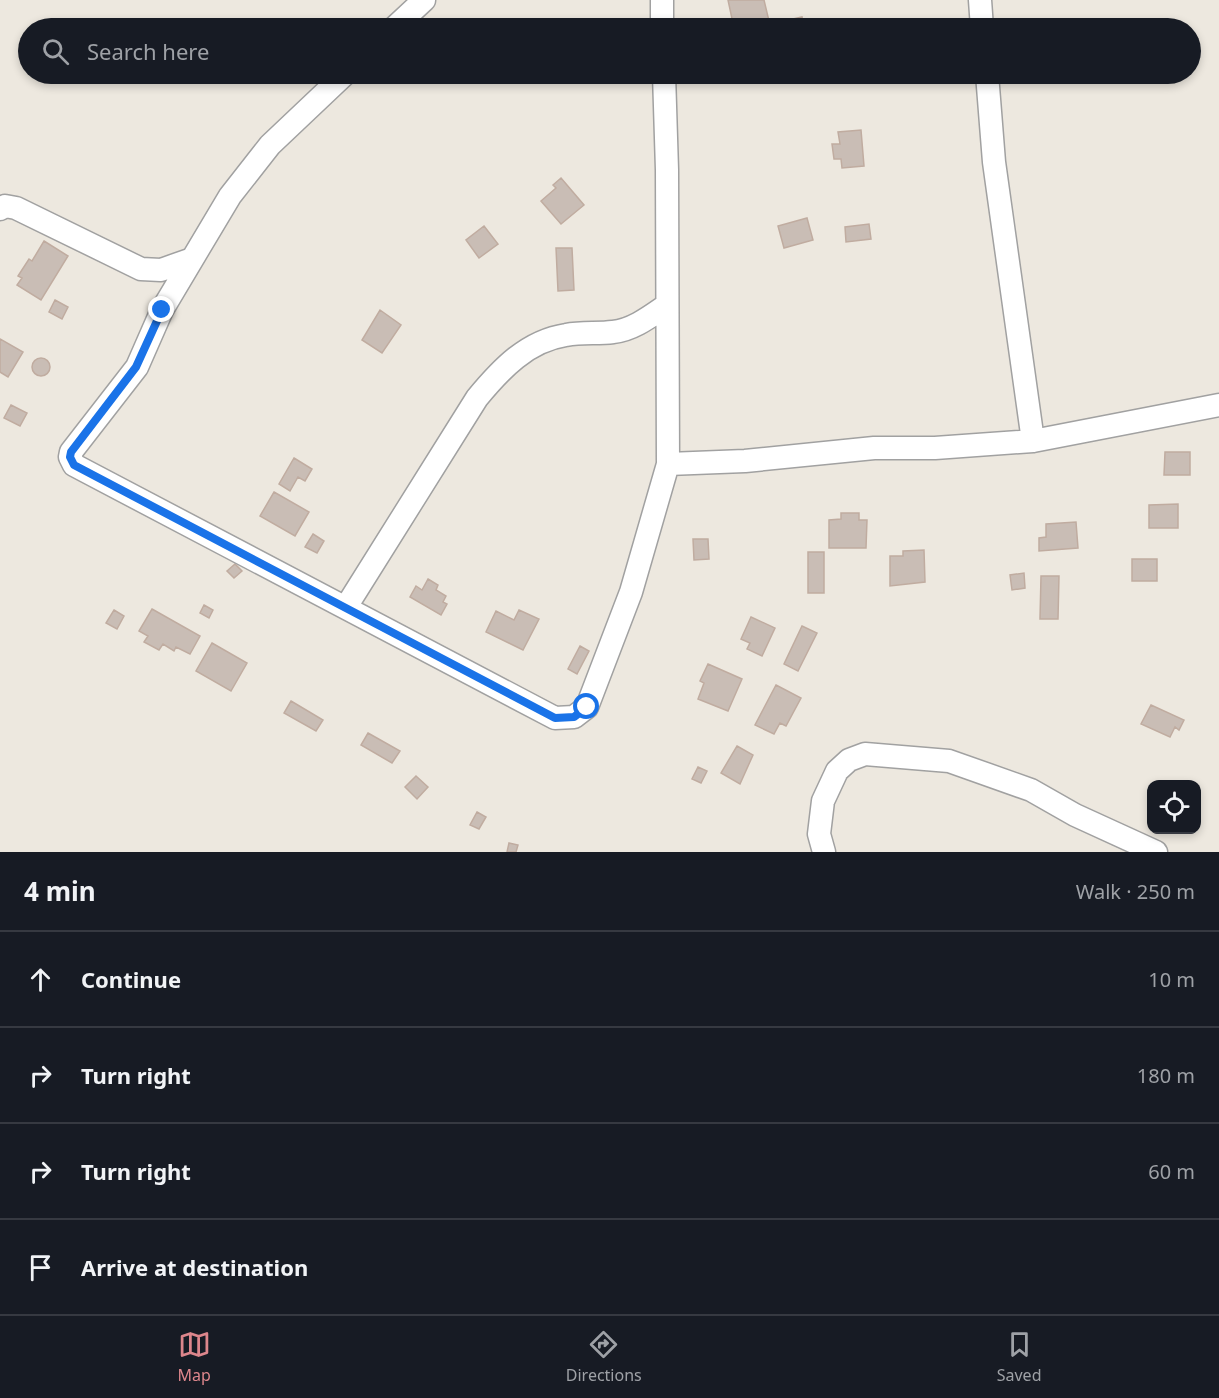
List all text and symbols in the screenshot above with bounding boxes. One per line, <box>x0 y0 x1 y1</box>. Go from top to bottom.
search box <box>18 18 1201 84</box>
icon: search <box>39 35 72 68</box>
text: Search here <box>87 36 209 66</box>
route end <box>148 296 174 322</box>
route start <box>573 693 599 719</box>
map controls <box>1147 780 1201 834</box>
button: locate <box>1147 780 1201 834</box>
text: 4 min <box>24 873 96 909</box>
text: Walk · 250 m <box>1076 878 1195 905</box>
icon: ahead <box>24 963 57 996</box>
text: Continue <box>81 964 181 994</box>
text: 10 m <box>1148 966 1195 993</box>
icon: right <box>24 1059 57 1092</box>
text: Turn right <box>81 1060 191 1090</box>
text: 180 m <box>1137 1062 1195 1089</box>
icon: right <box>24 1155 57 1188</box>
text: Turn right <box>81 1156 191 1186</box>
text: 60 m <box>1148 1158 1195 1185</box>
icon: arrive <box>24 1251 57 1284</box>
text: Arrive at destination <box>81 1252 308 1282</box>
tab: Map <box>177 1328 211 1386</box>
tab: Directions <box>566 1328 642 1386</box>
tab: Saved <box>997 1328 1041 1386</box>

